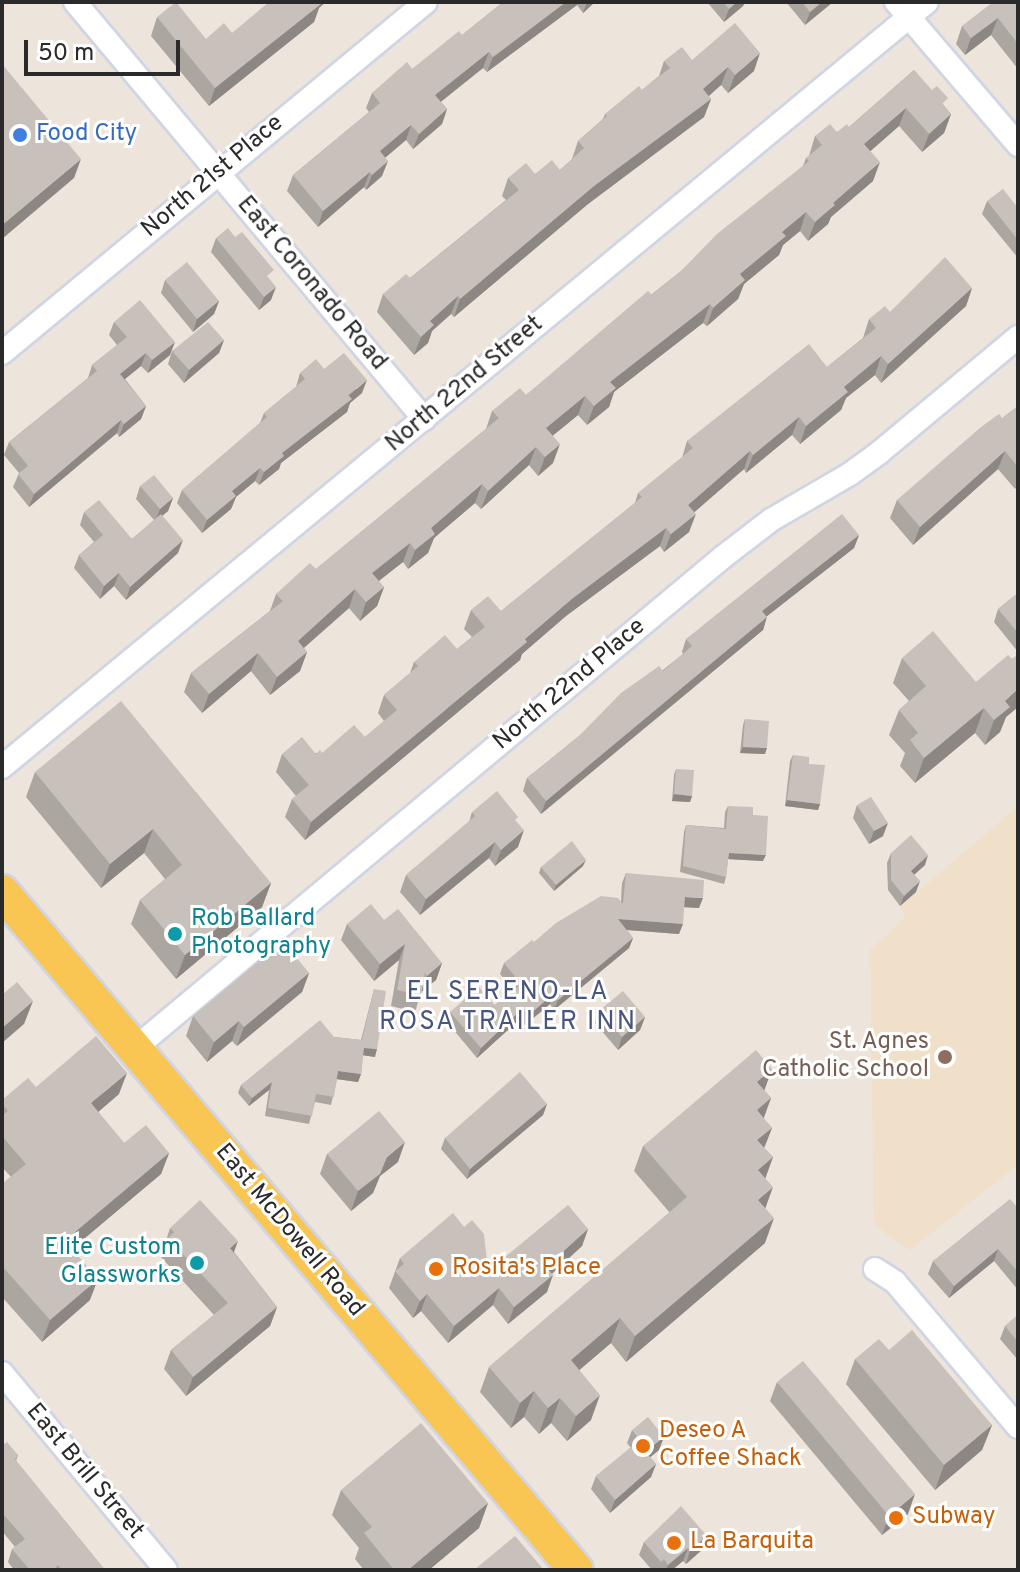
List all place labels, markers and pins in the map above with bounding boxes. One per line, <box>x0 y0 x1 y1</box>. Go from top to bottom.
place label: Food City <box>36 121 137 149</box>
marker: Food City <box>11 126 29 144</box>
place label: Rob Ballard Photography <box>191 906 331 962</box>
marker: Rob Ballard Photography <box>166 925 184 943</box>
place label: St. Agnes Catholic School <box>762 1029 929 1085</box>
marker: St. Agnes Catholic School <box>936 1048 954 1066</box>
place label: Elite Custom Glassworks <box>44 1235 181 1291</box>
marker: Elite Custom Glassworks <box>188 1254 206 1272</box>
place label: Rosita's Place <box>452 1255 601 1283</box>
marker: Rosita's Place <box>427 1260 445 1278</box>
place label: Deseo A Coffee Shack <box>659 1418 802 1474</box>
marker: Deseo A Coffee Shack <box>634 1437 652 1455</box>
place label: Subway <box>912 1504 995 1532</box>
marker: Subway <box>887 1509 905 1527</box>
place label: La Barquita <box>690 1529 814 1557</box>
marker: La Barquita <box>665 1534 683 1552</box>

